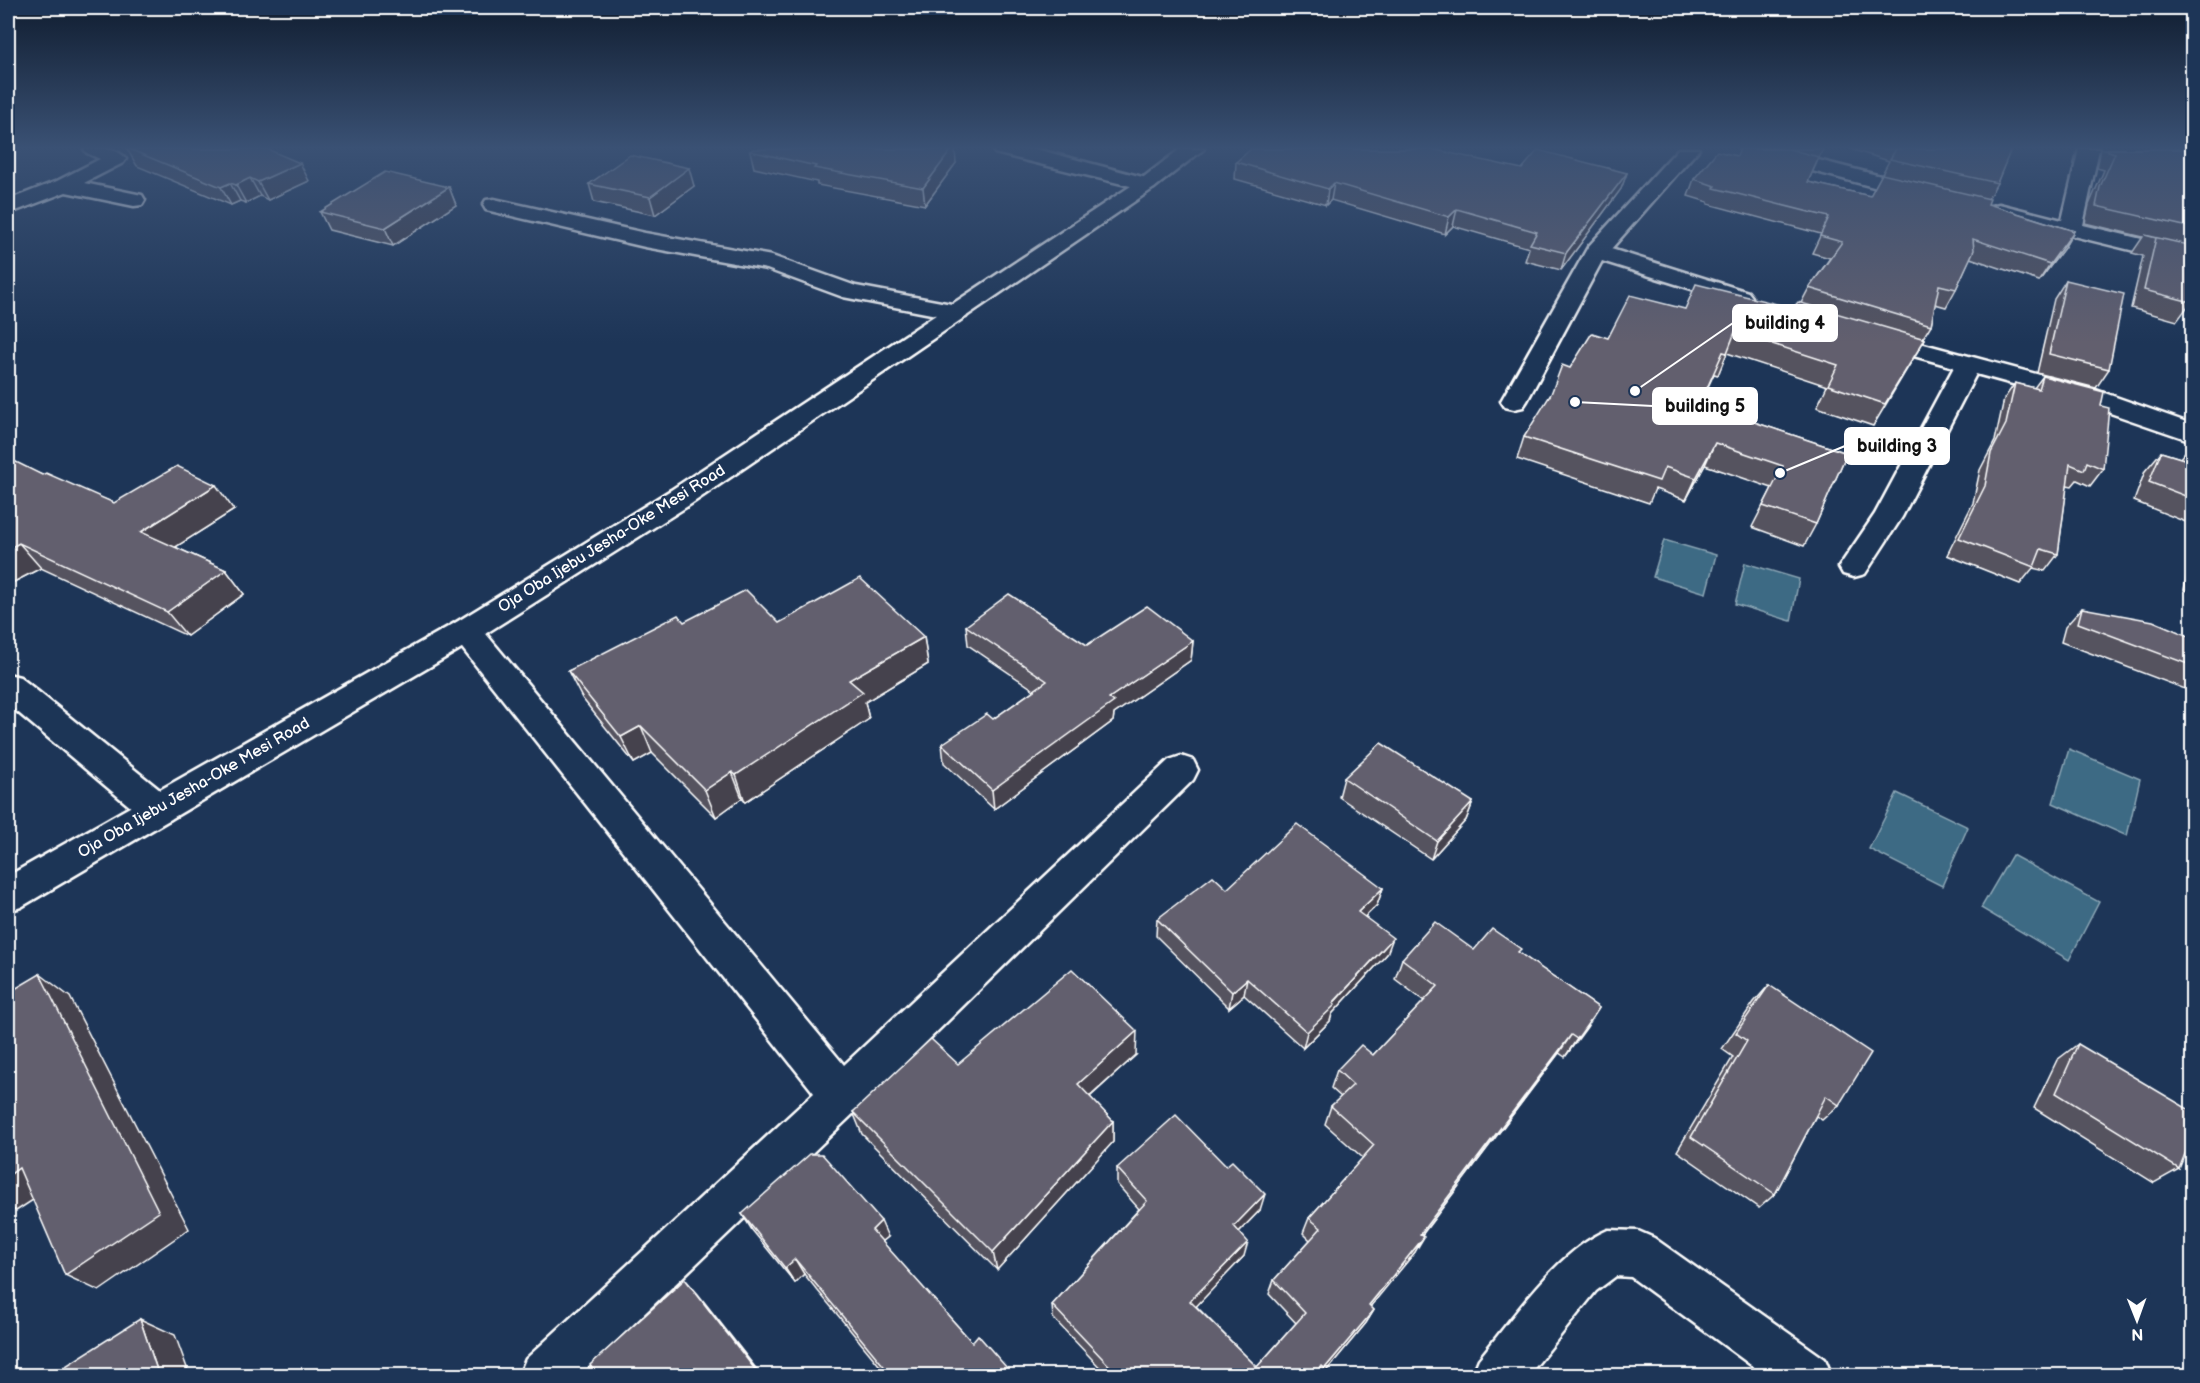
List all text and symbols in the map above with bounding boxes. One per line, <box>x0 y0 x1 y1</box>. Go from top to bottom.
callout: building 4 <box>1733 305 1837 341</box>
text: building 4 <box>1745 313 1826 334</box>
callout: building 5 <box>1653 388 1757 424</box>
text: building 5 <box>1665 396 1745 417</box>
callout: building 3 <box>1845 428 1949 464</box>
text: building 3 <box>1857 436 1937 457</box>
street label: Oja Oba Ijebu Jesha-Oke Mesi Road <box>495 461 729 617</box>
street label: Oja Oba Ijebu Jesha-Oke Mesi Road <box>75 714 313 862</box>
north arrow <box>2107 1290 2167 1350</box>
text: N <box>2131 1324 2143 1343</box>

